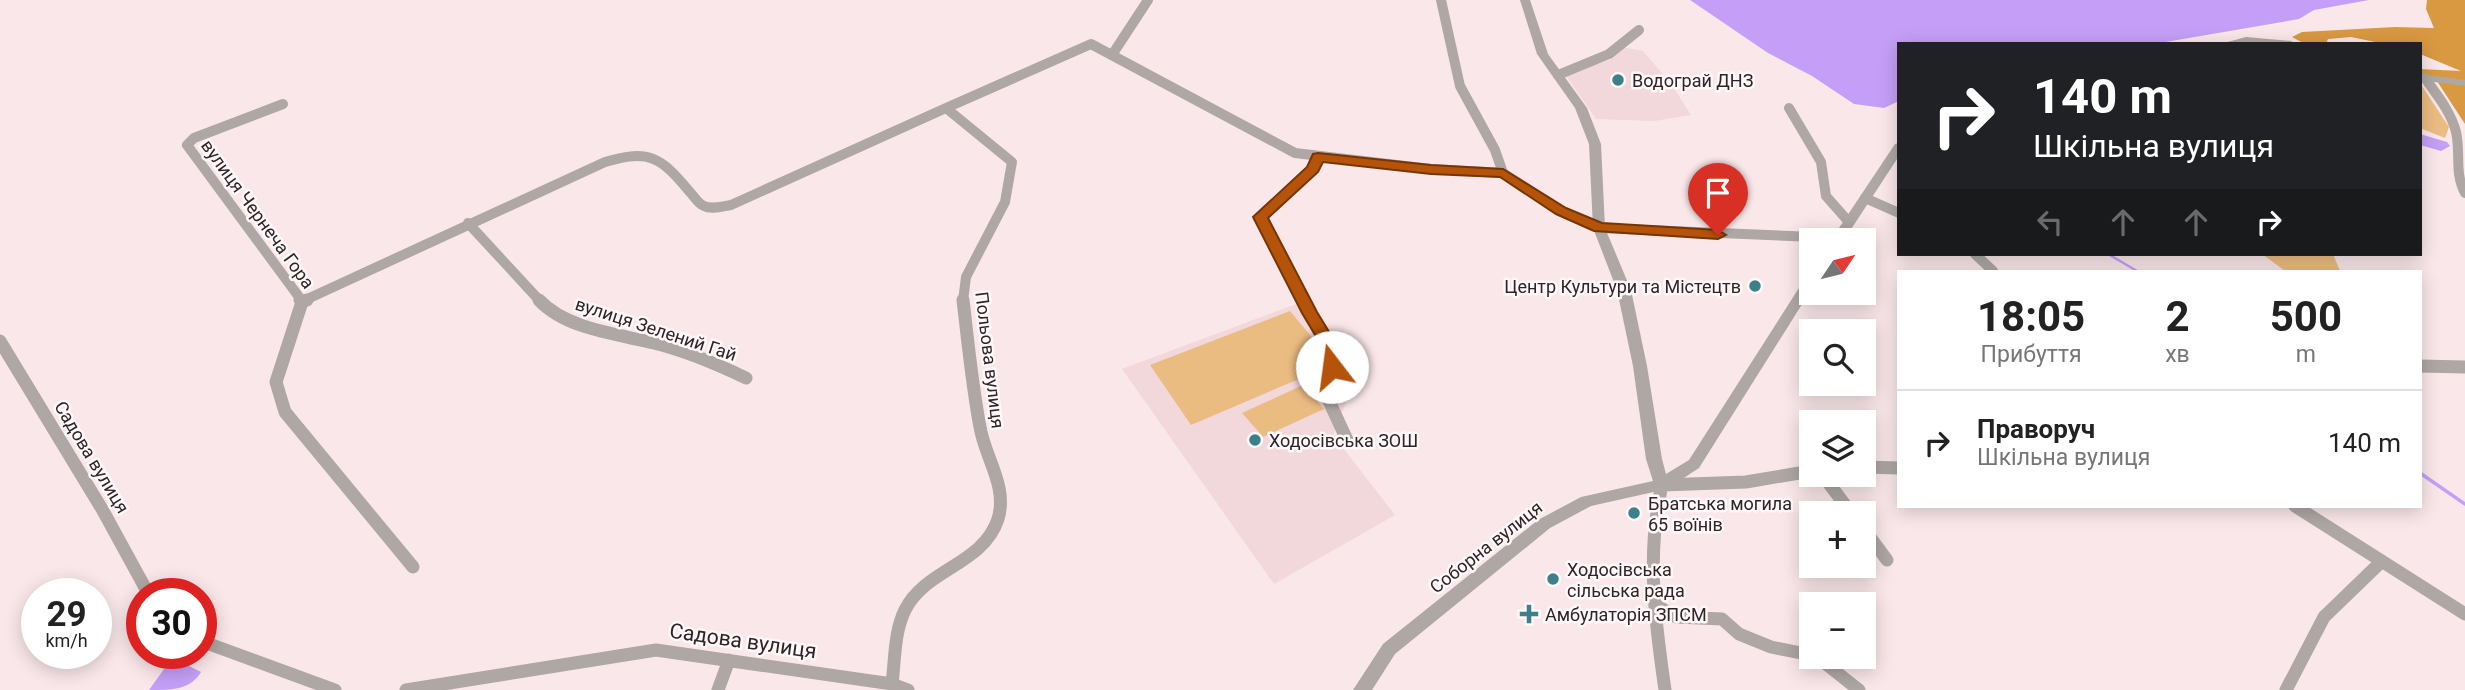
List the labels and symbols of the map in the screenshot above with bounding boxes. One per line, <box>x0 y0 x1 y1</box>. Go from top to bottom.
place label: Водограй ДНЗ <box>1632 70 1753 91</box>
marker: Водограй ДНЗ <box>1610 72 1626 88</box>
street label: вулиця Чернеча Гора <box>197 136 319 292</box>
pin <box>1688 163 1748 235</box>
north arrow <box>1799 228 1876 304</box>
place label: Центр Культури та Містецтв <box>1504 276 1741 297</box>
marker: Центр Культури та Містецтв <box>1747 278 1763 294</box>
street label: Польова вулиця <box>971 290 1009 430</box>
street label: вулиця Зелений Гай <box>573 293 739 365</box>
position arrow <box>1295 330 1369 404</box>
street label: Садова вулиця <box>50 397 134 517</box>
place label: Ходосівська ЗОШ <box>1269 430 1418 451</box>
marker: Ходосівська ЗОШ <box>1247 432 1263 448</box>
place label: Братська могила 65 воїнів <box>1648 493 1792 535</box>
street label: Соборна вулиця <box>1426 497 1546 597</box>
marker: Братська могила 65 воїнів <box>1626 505 1642 521</box>
place label: Ходосівська сільська рада <box>1567 559 1685 601</box>
marker: Ходосівська сільська рада <box>1545 571 1561 587</box>
speed limit sign: 30 <box>126 578 217 669</box>
marker: Амбулаторія ЗПСМ <box>1519 604 1539 624</box>
place label: Амбулаторія ЗПСМ <box>1545 604 1707 625</box>
street label: Садова вулиця <box>668 619 818 663</box>

